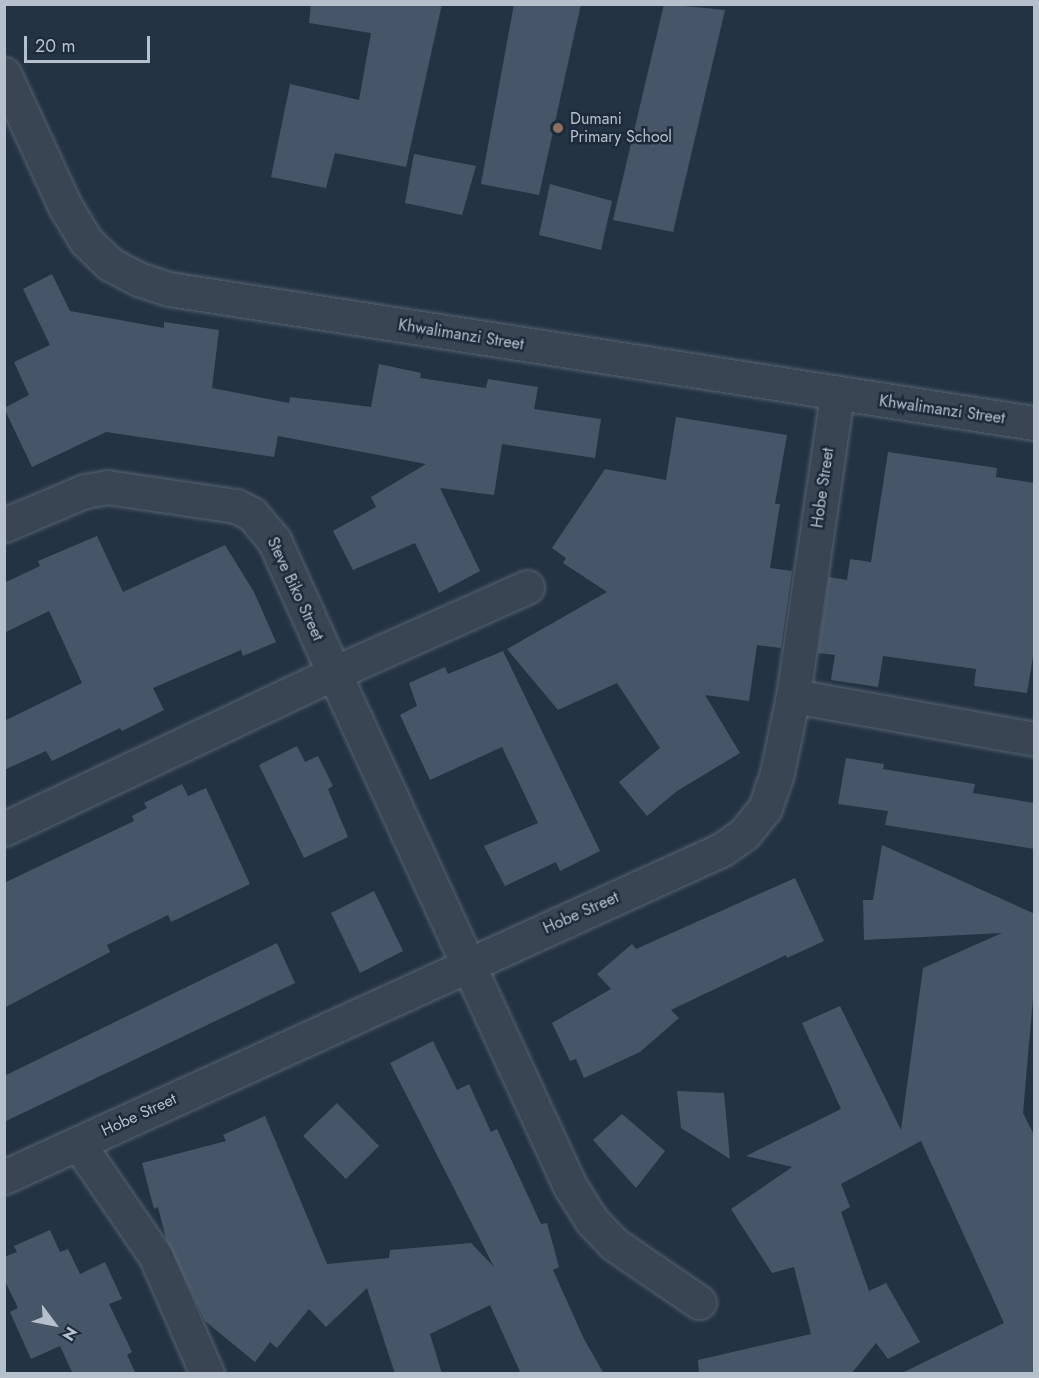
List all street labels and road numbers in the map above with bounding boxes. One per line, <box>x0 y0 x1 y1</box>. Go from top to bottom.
street label: Khwalimanzi Street <box>397 316 525 354</box>
street label: Khwalimanzi Street <box>878 392 1006 428</box>
street label: Hobe Street <box>808 447 838 529</box>
street label: Steve Biko Street <box>263 534 327 644</box>
street label: Hobe Street <box>540 888 622 938</box>
street label: Hobe Street <box>98 1089 180 1141</box>

